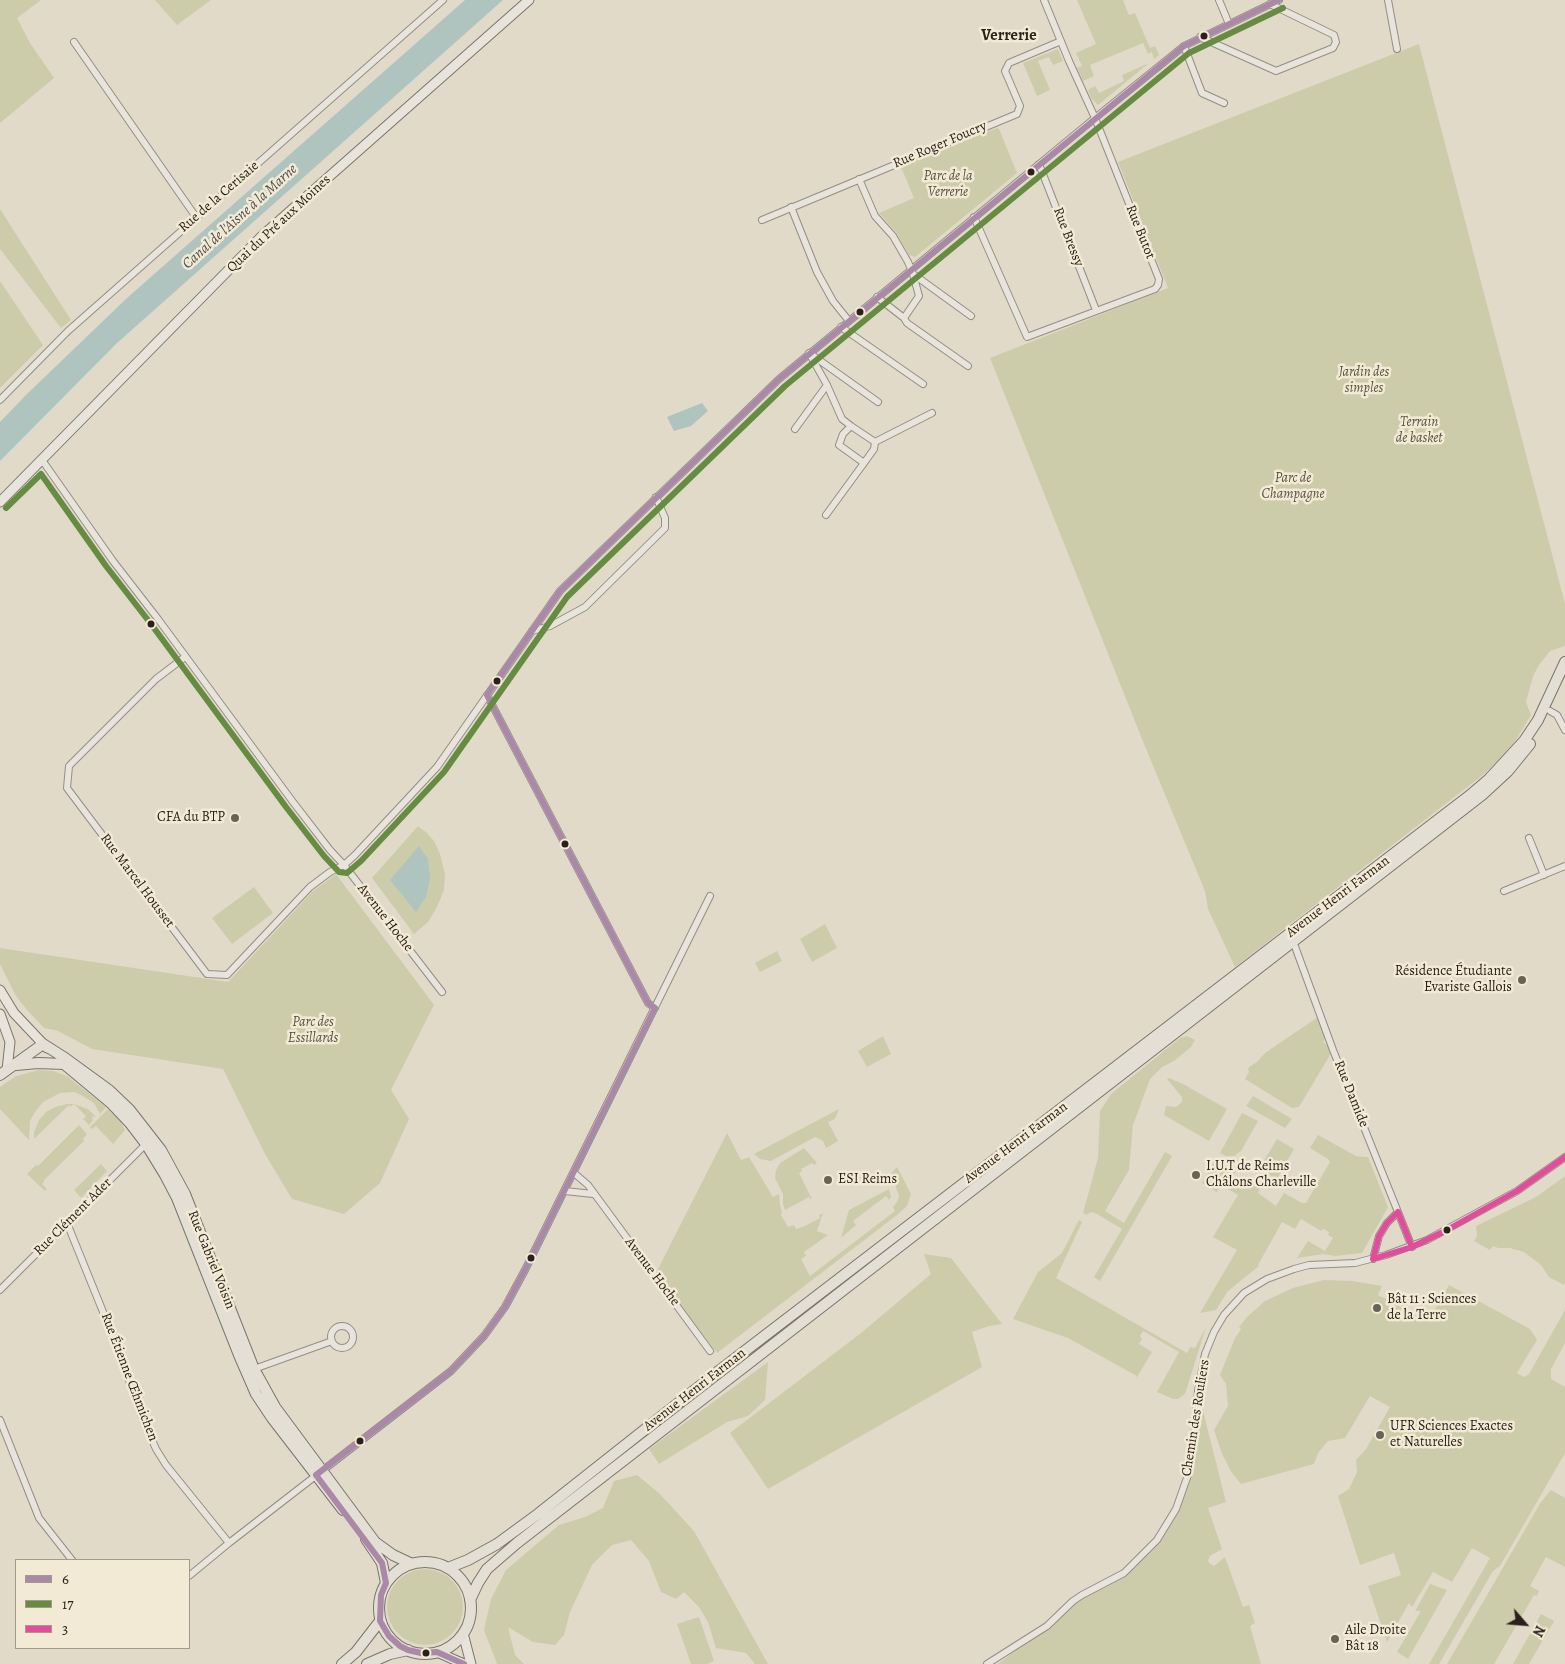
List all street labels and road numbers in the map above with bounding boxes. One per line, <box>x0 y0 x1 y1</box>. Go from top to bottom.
street label: Rue Roger Foucry <box>891 118 989 172</box>
street label: Rue de la Cerisaie <box>176 158 262 236</box>
street label: Quai du Pré aux Moines <box>224 172 334 276</box>
street label: Rue Butot <box>1122 202 1158 262</box>
street label: Rue Bressy <box>1049 205 1087 269</box>
street label: Rue Marcel Housset <box>96 831 178 931</box>
street label: Avenue Henri Farman <box>1283 853 1393 941</box>
street label: Avenue Hoche <box>353 881 417 955</box>
street label: Rue Damide <box>1330 1058 1372 1130</box>
street label: Avenue Henri Farman <box>961 1099 1071 1187</box>
street label: Rue Clément Ader <box>31 1175 115 1259</box>
street label: Rue Gabriel Voisin <box>184 1208 238 1312</box>
street label: Avenue Hoche <box>621 1234 683 1310</box>
street label: Rue Étienne Œhmichen <box>97 1310 161 1444</box>
street label: Avenue Henri Farman <box>641 1345 749 1435</box>
street label: Chemin des Rouliers <box>1178 1358 1214 1478</box>

